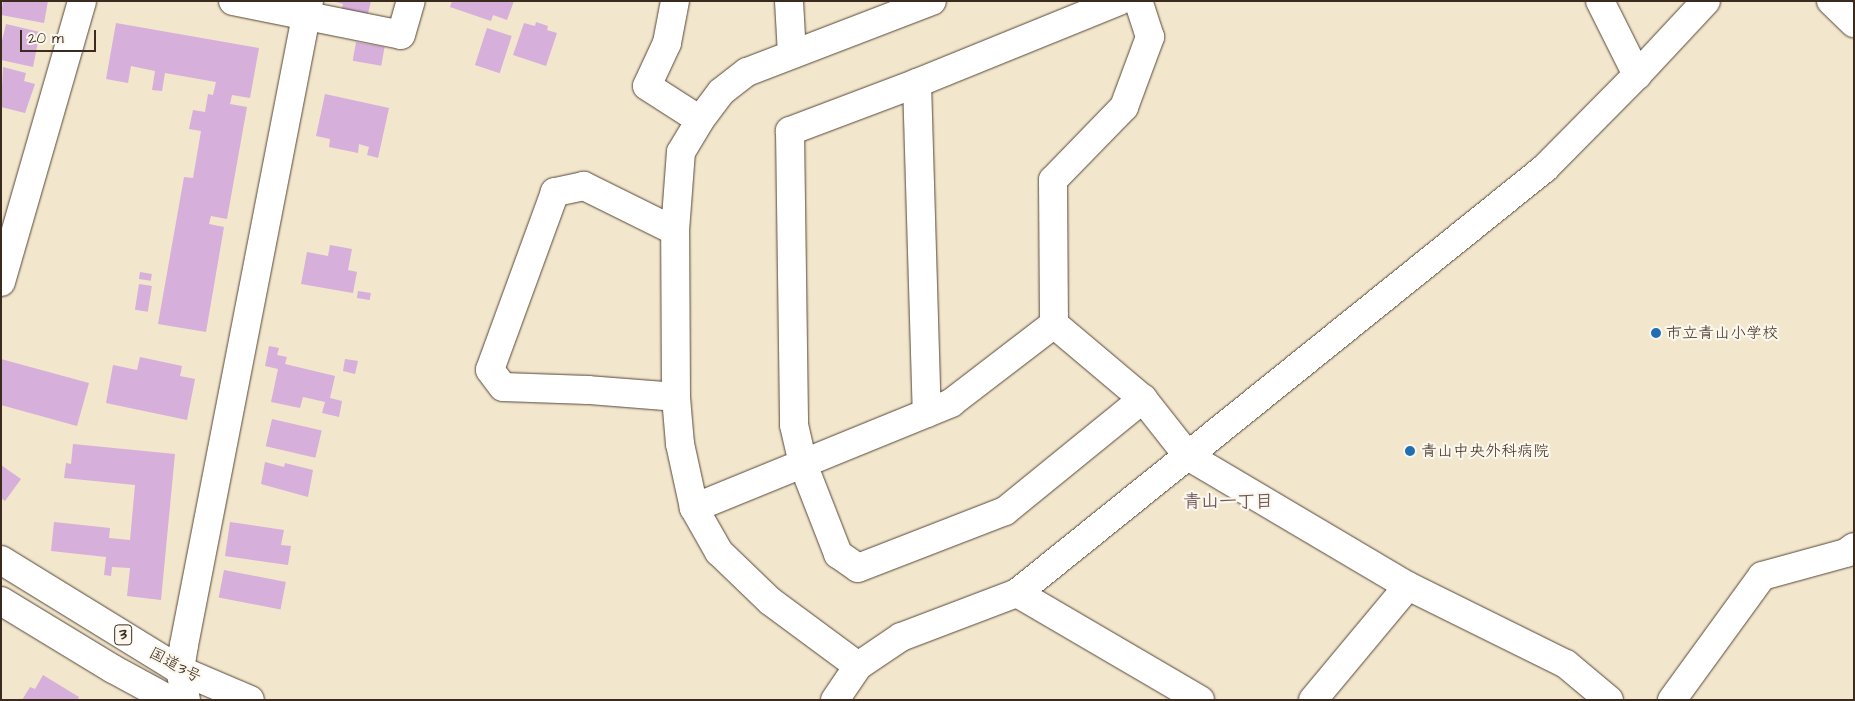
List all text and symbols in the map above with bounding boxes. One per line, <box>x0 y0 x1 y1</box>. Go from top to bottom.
scale bar <box>22 20 99 52</box>
text: 20 m <box>28 28 64 49</box>
place label: 市立青山小学校 <box>1666 323 1778 343</box>
marker: 市立青山小学校 <box>1650 327 1662 339</box>
place label: 青山中央外科病院 <box>1421 441 1549 461</box>
marker: 青山中央外科病院 <box>1403 444 1417 458</box>
district label: 青山一丁目 <box>1183 491 1273 513</box>
road number: 3 <box>113 622 133 648</box>
street label: 国道3号 <box>146 643 204 687</box>

